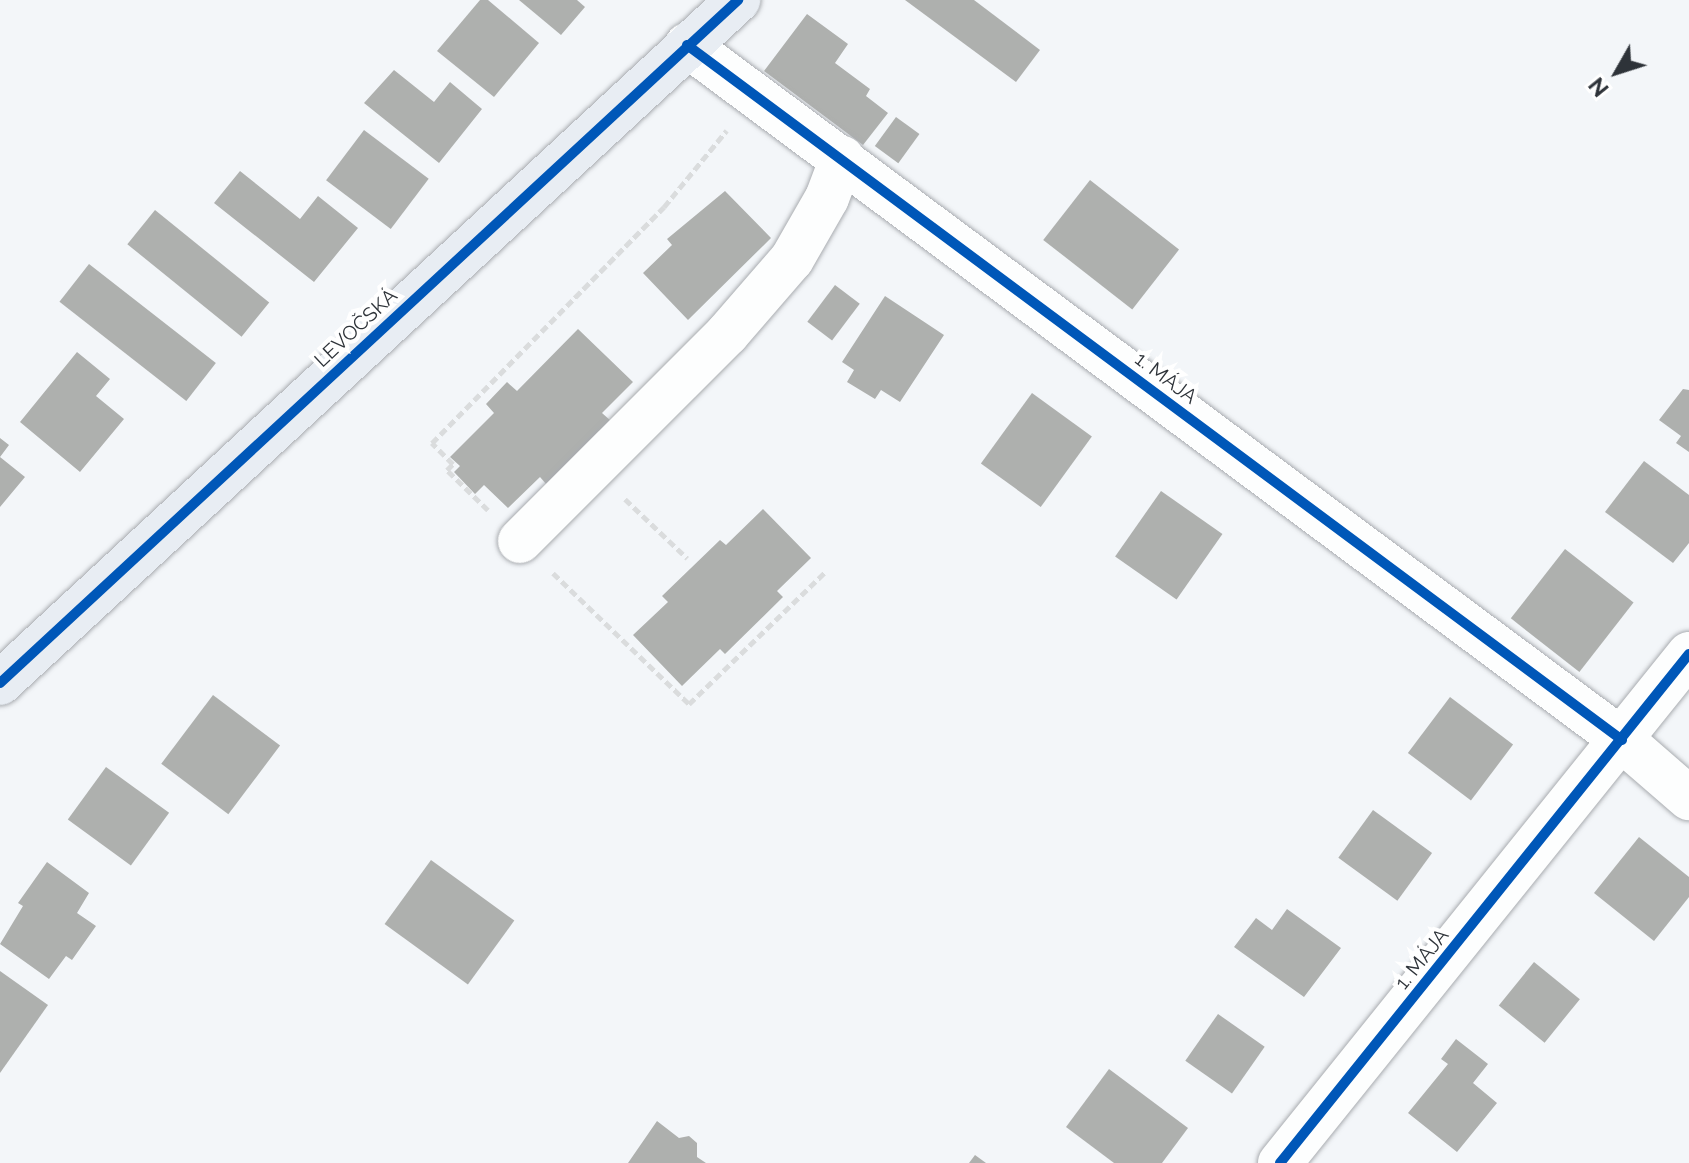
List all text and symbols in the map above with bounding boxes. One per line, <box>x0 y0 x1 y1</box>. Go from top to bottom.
north arrow <box>1577 32 1657 112</box>
text: N <box>1583 72 1614 102</box>
street label: LEVOČSKÁ <box>310 284 402 372</box>
street label: 1. MÁJA <box>1130 347 1202 409</box>
street label: 1. MÁJA <box>1390 924 1454 994</box>

